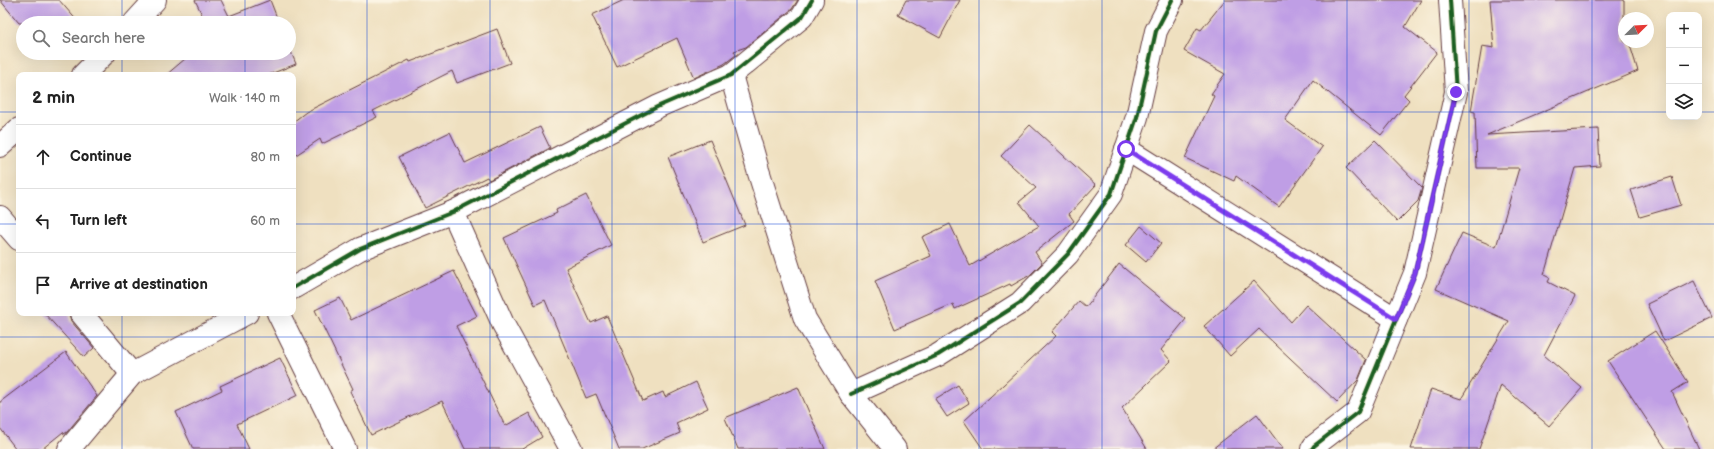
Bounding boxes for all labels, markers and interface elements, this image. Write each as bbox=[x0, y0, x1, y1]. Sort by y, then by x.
north arrow bbox=[1618, 12, 1654, 48]
map controls bbox=[1666, 12, 1702, 120]
button: + bbox=[1666, 12, 1702, 48]
search box bbox=[16, 16, 296, 60]
icon: search bbox=[30, 27, 52, 49]
text: Search here bbox=[62, 29, 145, 48]
button: − bbox=[1666, 48, 1702, 84]
route end bbox=[1447, 83, 1465, 101]
button: layers bbox=[1666, 84, 1702, 120]
text: 2 min bbox=[32, 88, 75, 108]
text: Walk · 140 m bbox=[209, 90, 280, 106]
route start bbox=[1117, 140, 1135, 158]
icon: ahead bbox=[32, 146, 54, 168]
text: Continue bbox=[70, 147, 132, 166]
text: 80 m bbox=[251, 149, 280, 165]
icon: left bbox=[32, 210, 54, 232]
text: Turn left bbox=[70, 211, 127, 230]
text: 60 m bbox=[250, 213, 280, 229]
icon: arrive bbox=[32, 274, 54, 296]
text: Arrive at destination bbox=[70, 275, 208, 294]

